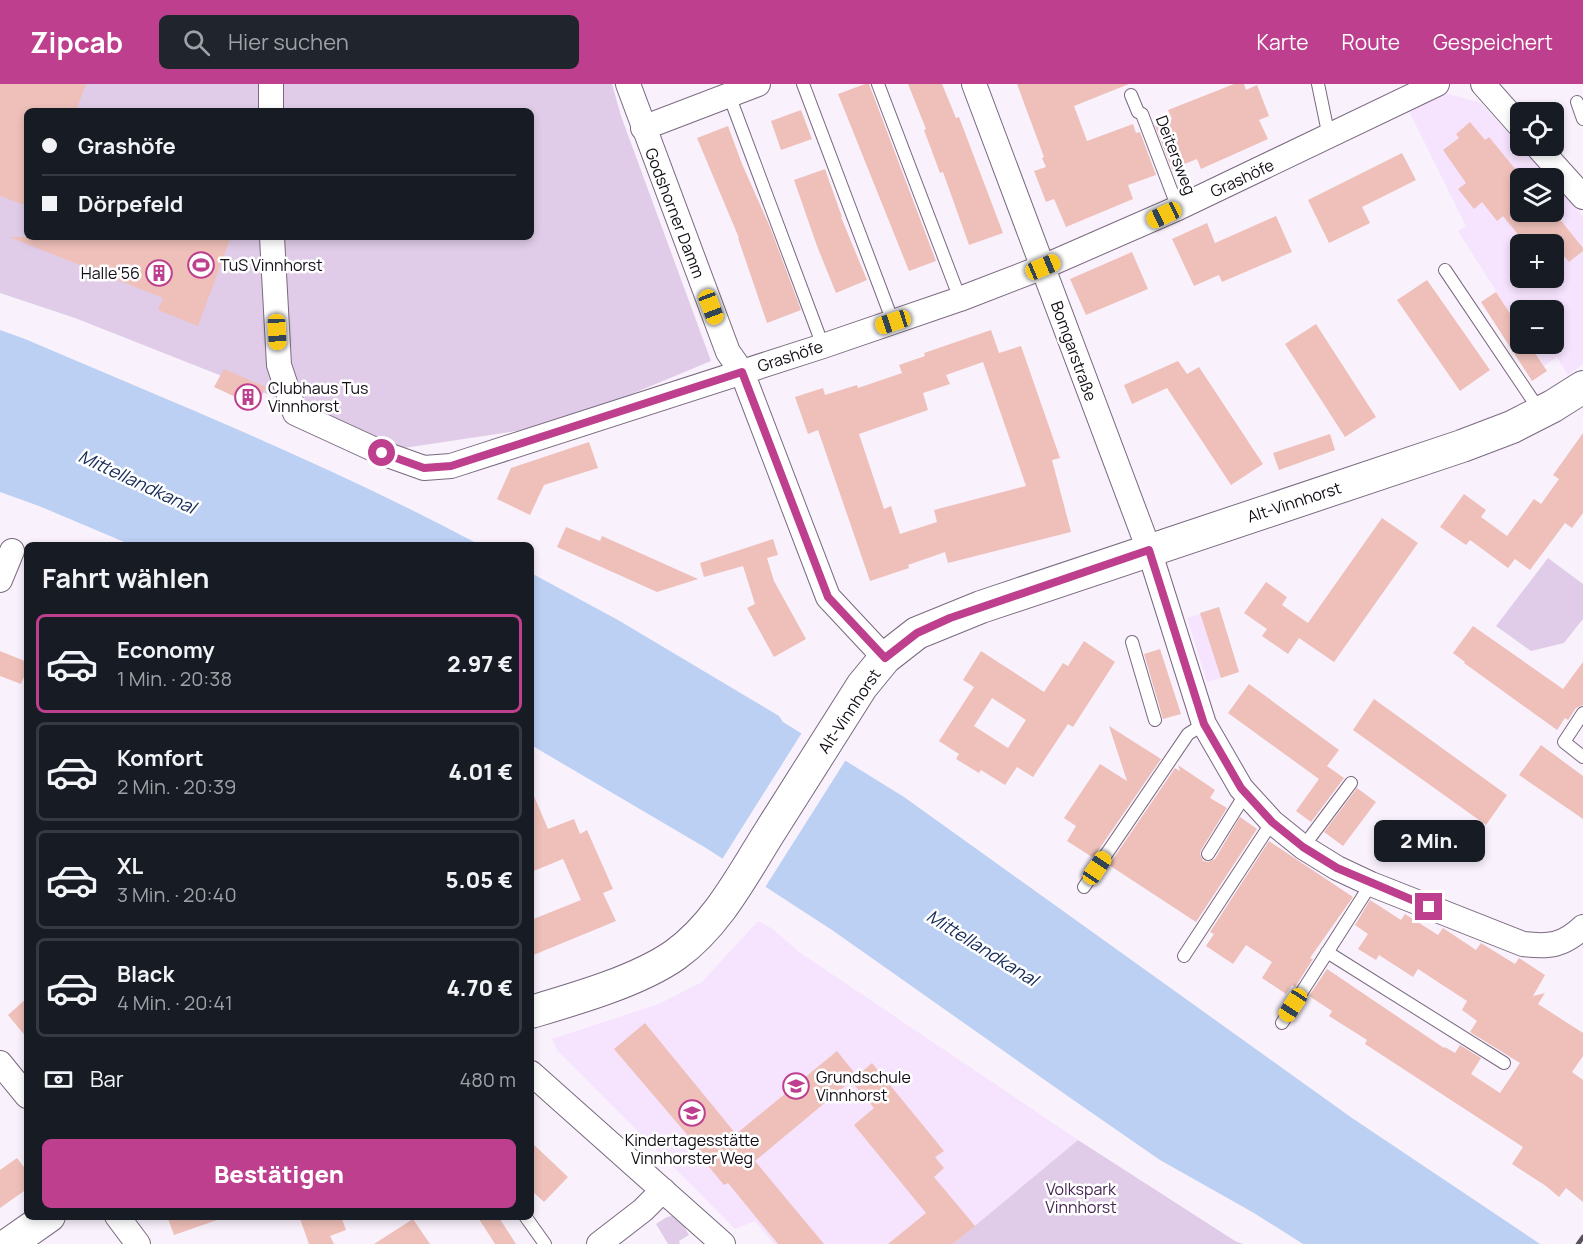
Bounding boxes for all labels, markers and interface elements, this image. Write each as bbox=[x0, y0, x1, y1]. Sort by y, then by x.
search box bbox=[159, 15, 579, 69]
text: Zipcab bbox=[30, 23, 123, 61]
icon: search bbox=[180, 26, 213, 59]
text: Hier suchen bbox=[228, 27, 349, 57]
text: Karte bbox=[1257, 28, 1309, 56]
text: Route bbox=[1342, 28, 1400, 56]
text: Gespeichert bbox=[1433, 28, 1553, 56]
map controls bbox=[1510, 102, 1564, 354]
button: locate bbox=[1510, 102, 1564, 156]
street label: Deitersweg bbox=[1151, 112, 1201, 198]
text: Grashöfe bbox=[78, 131, 176, 161]
street label: Godshorner Damm bbox=[640, 145, 710, 281]
street label: Grashöfe bbox=[1207, 154, 1277, 202]
button: layers bbox=[1510, 168, 1564, 222]
text: Dörpefeld bbox=[78, 189, 183, 219]
car bbox=[1144, 199, 1184, 231]
button: + bbox=[1510, 234, 1564, 288]
sports icon: TuS Vinnhorst bbox=[186, 250, 216, 280]
car bbox=[1023, 252, 1063, 282]
place label: TuS Vinnhorst bbox=[220, 254, 323, 276]
building icon: Halle'56 bbox=[144, 258, 174, 288]
place label: Halle'56 bbox=[81, 262, 140, 284]
car bbox=[696, 287, 726, 327]
street label: Bomgarstraße bbox=[1046, 298, 1102, 404]
button: − bbox=[1510, 300, 1564, 354]
car bbox=[873, 308, 913, 336]
car bbox=[267, 314, 287, 350]
street label: Grashöfe bbox=[754, 335, 826, 377]
place label: Clubhaus Tus Vinnhorst bbox=[268, 377, 368, 417]
building icon: Clubhaus Tus Vinnhorst bbox=[233, 382, 263, 412]
route start bbox=[368, 439, 395, 466]
water label: Mittellandkanal bbox=[75, 443, 202, 520]
street label: Alt-Vinnhorst bbox=[1244, 476, 1344, 528]
text: Fahrt wählen bbox=[42, 559, 210, 596]
text: Economy bbox=[117, 635, 215, 665]
icon: car bbox=[45, 637, 99, 691]
text: 2.97 € bbox=[447, 649, 513, 679]
street label: Alt-Vinnhorst bbox=[813, 664, 885, 758]
text: 1 Min. · 20:38 bbox=[117, 665, 232, 692]
text: Komfort bbox=[117, 743, 204, 773]
icon: car bbox=[45, 745, 99, 799]
text: 4.01 € bbox=[448, 757, 513, 787]
text: 2 Min. · 20:39 bbox=[117, 773, 236, 800]
callout: 2 Min. bbox=[1374, 820, 1484, 862]
text: 2 Min. bbox=[1400, 827, 1459, 854]
car bbox=[1079, 848, 1115, 888]
text: XL bbox=[117, 851, 143, 881]
icon: car bbox=[45, 853, 99, 907]
text: 5.05 € bbox=[446, 865, 513, 895]
text: 3 Min. · 20:40 bbox=[117, 881, 237, 908]
route end bbox=[1415, 893, 1442, 920]
water label: Mittellandkanal bbox=[922, 903, 1045, 992]
text: Black bbox=[117, 959, 174, 989]
icon: car bbox=[45, 961, 99, 1015]
text: 4.70 € bbox=[446, 973, 513, 1003]
car bbox=[1276, 985, 1310, 1025]
text: 4 Min. · 20:41 bbox=[117, 989, 233, 1016]
icon: cash bbox=[42, 1063, 75, 1096]
text: Bar bbox=[90, 1064, 124, 1094]
text: 480 m bbox=[459, 1066, 516, 1093]
place label: Grundschule Vinnhorst bbox=[816, 1066, 911, 1106]
school or university icon: Grundschule Vinnhorst bbox=[781, 1071, 811, 1101]
school or university icon: Kindertagesstätte Vinnhorster Weg bbox=[677, 1098, 707, 1128]
place label: Kindertagesstätte Vinnhorster Weg bbox=[625, 1129, 759, 1169]
button: Bestätigen bbox=[42, 1139, 516, 1208]
park label: Volkspark Vinnhorst bbox=[1045, 1178, 1117, 1218]

